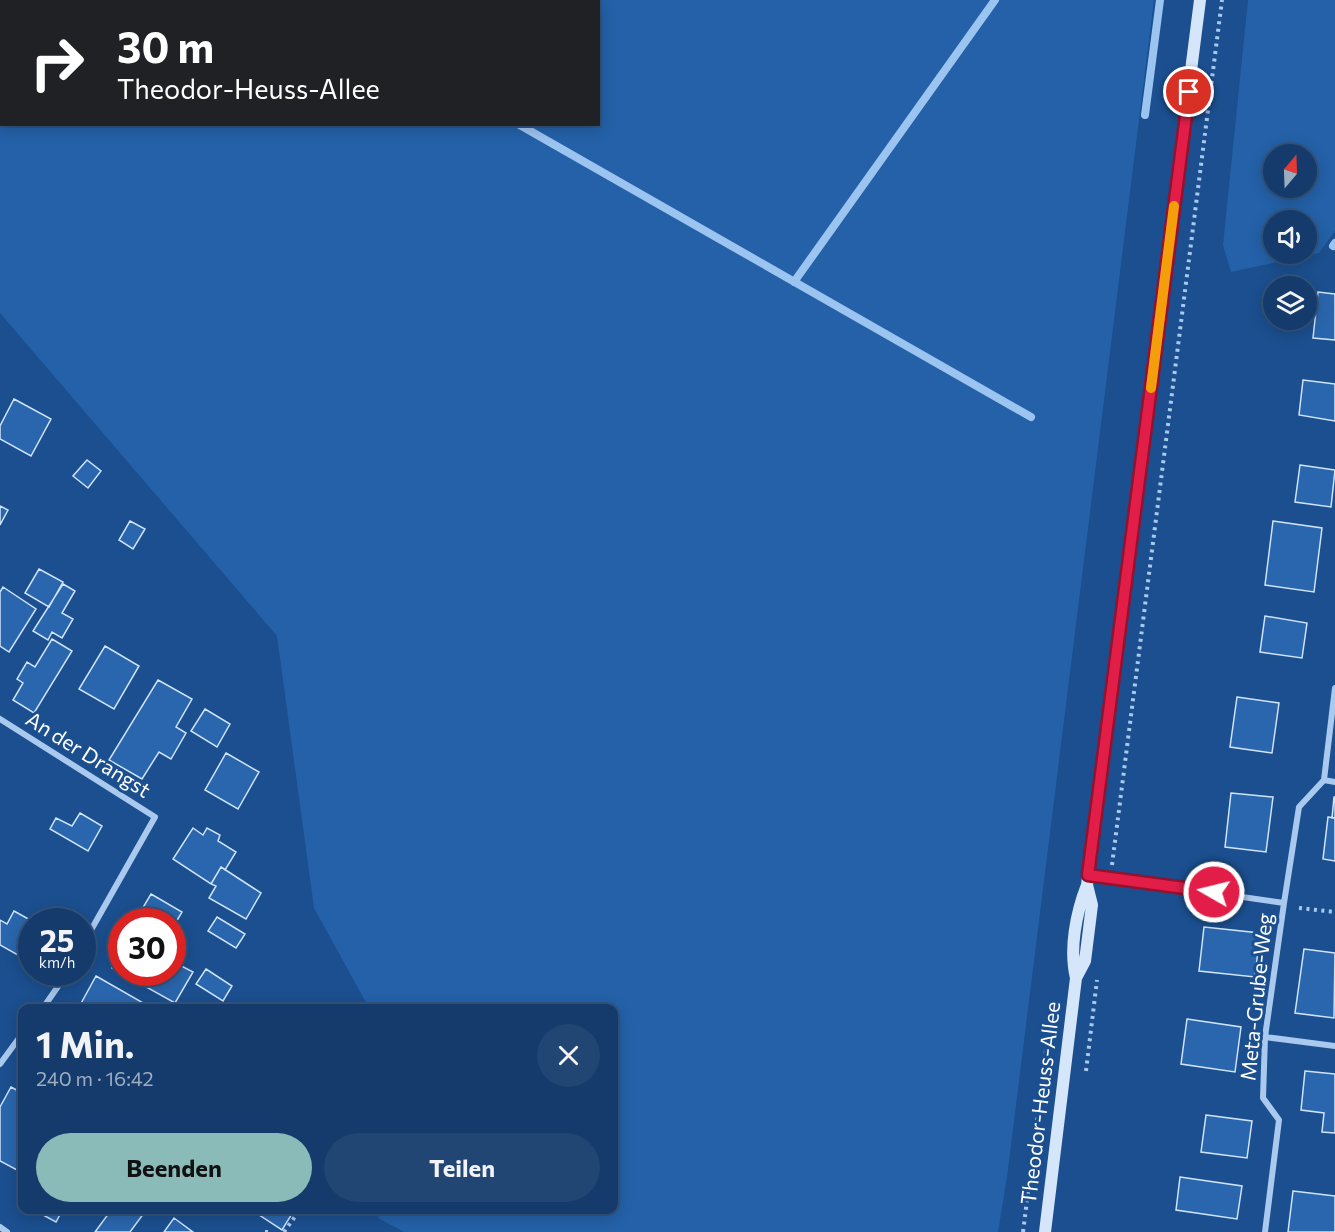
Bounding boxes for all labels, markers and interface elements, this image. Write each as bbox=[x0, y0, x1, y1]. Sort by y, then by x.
text: 30 m bbox=[117, 20, 214, 72]
icon: right bbox=[18, 24, 96, 102]
pin bbox=[1163, 66, 1214, 117]
text: Theodor-Heuss-Allee bbox=[117, 72, 380, 105]
icon: arrive bbox=[1172, 75, 1205, 108]
north arrow bbox=[1263, 144, 1317, 198]
map controls bbox=[1263, 144, 1317, 330]
button: sound bbox=[1263, 210, 1317, 264]
button: layers bbox=[1263, 276, 1317, 330]
street label: An der Drangst bbox=[22, 705, 156, 802]
position arrow bbox=[1182, 860, 1246, 924]
speed limit sign: 30 bbox=[108, 908, 186, 986]
street label: Meta-Grube-Weg bbox=[1234, 912, 1277, 1082]
text: 25 bbox=[40, 921, 74, 958]
text: km/h bbox=[39, 953, 75, 971]
street label: Theodor-Heuss-Allee bbox=[1015, 1000, 1064, 1206]
text: 1 Min. bbox=[36, 1021, 134, 1065]
button: close bbox=[537, 1024, 600, 1087]
text: 240 m · 16:42 bbox=[36, 1066, 154, 1090]
button: Beenden bbox=[36, 1133, 312, 1202]
button: Teilen bbox=[324, 1133, 600, 1202]

